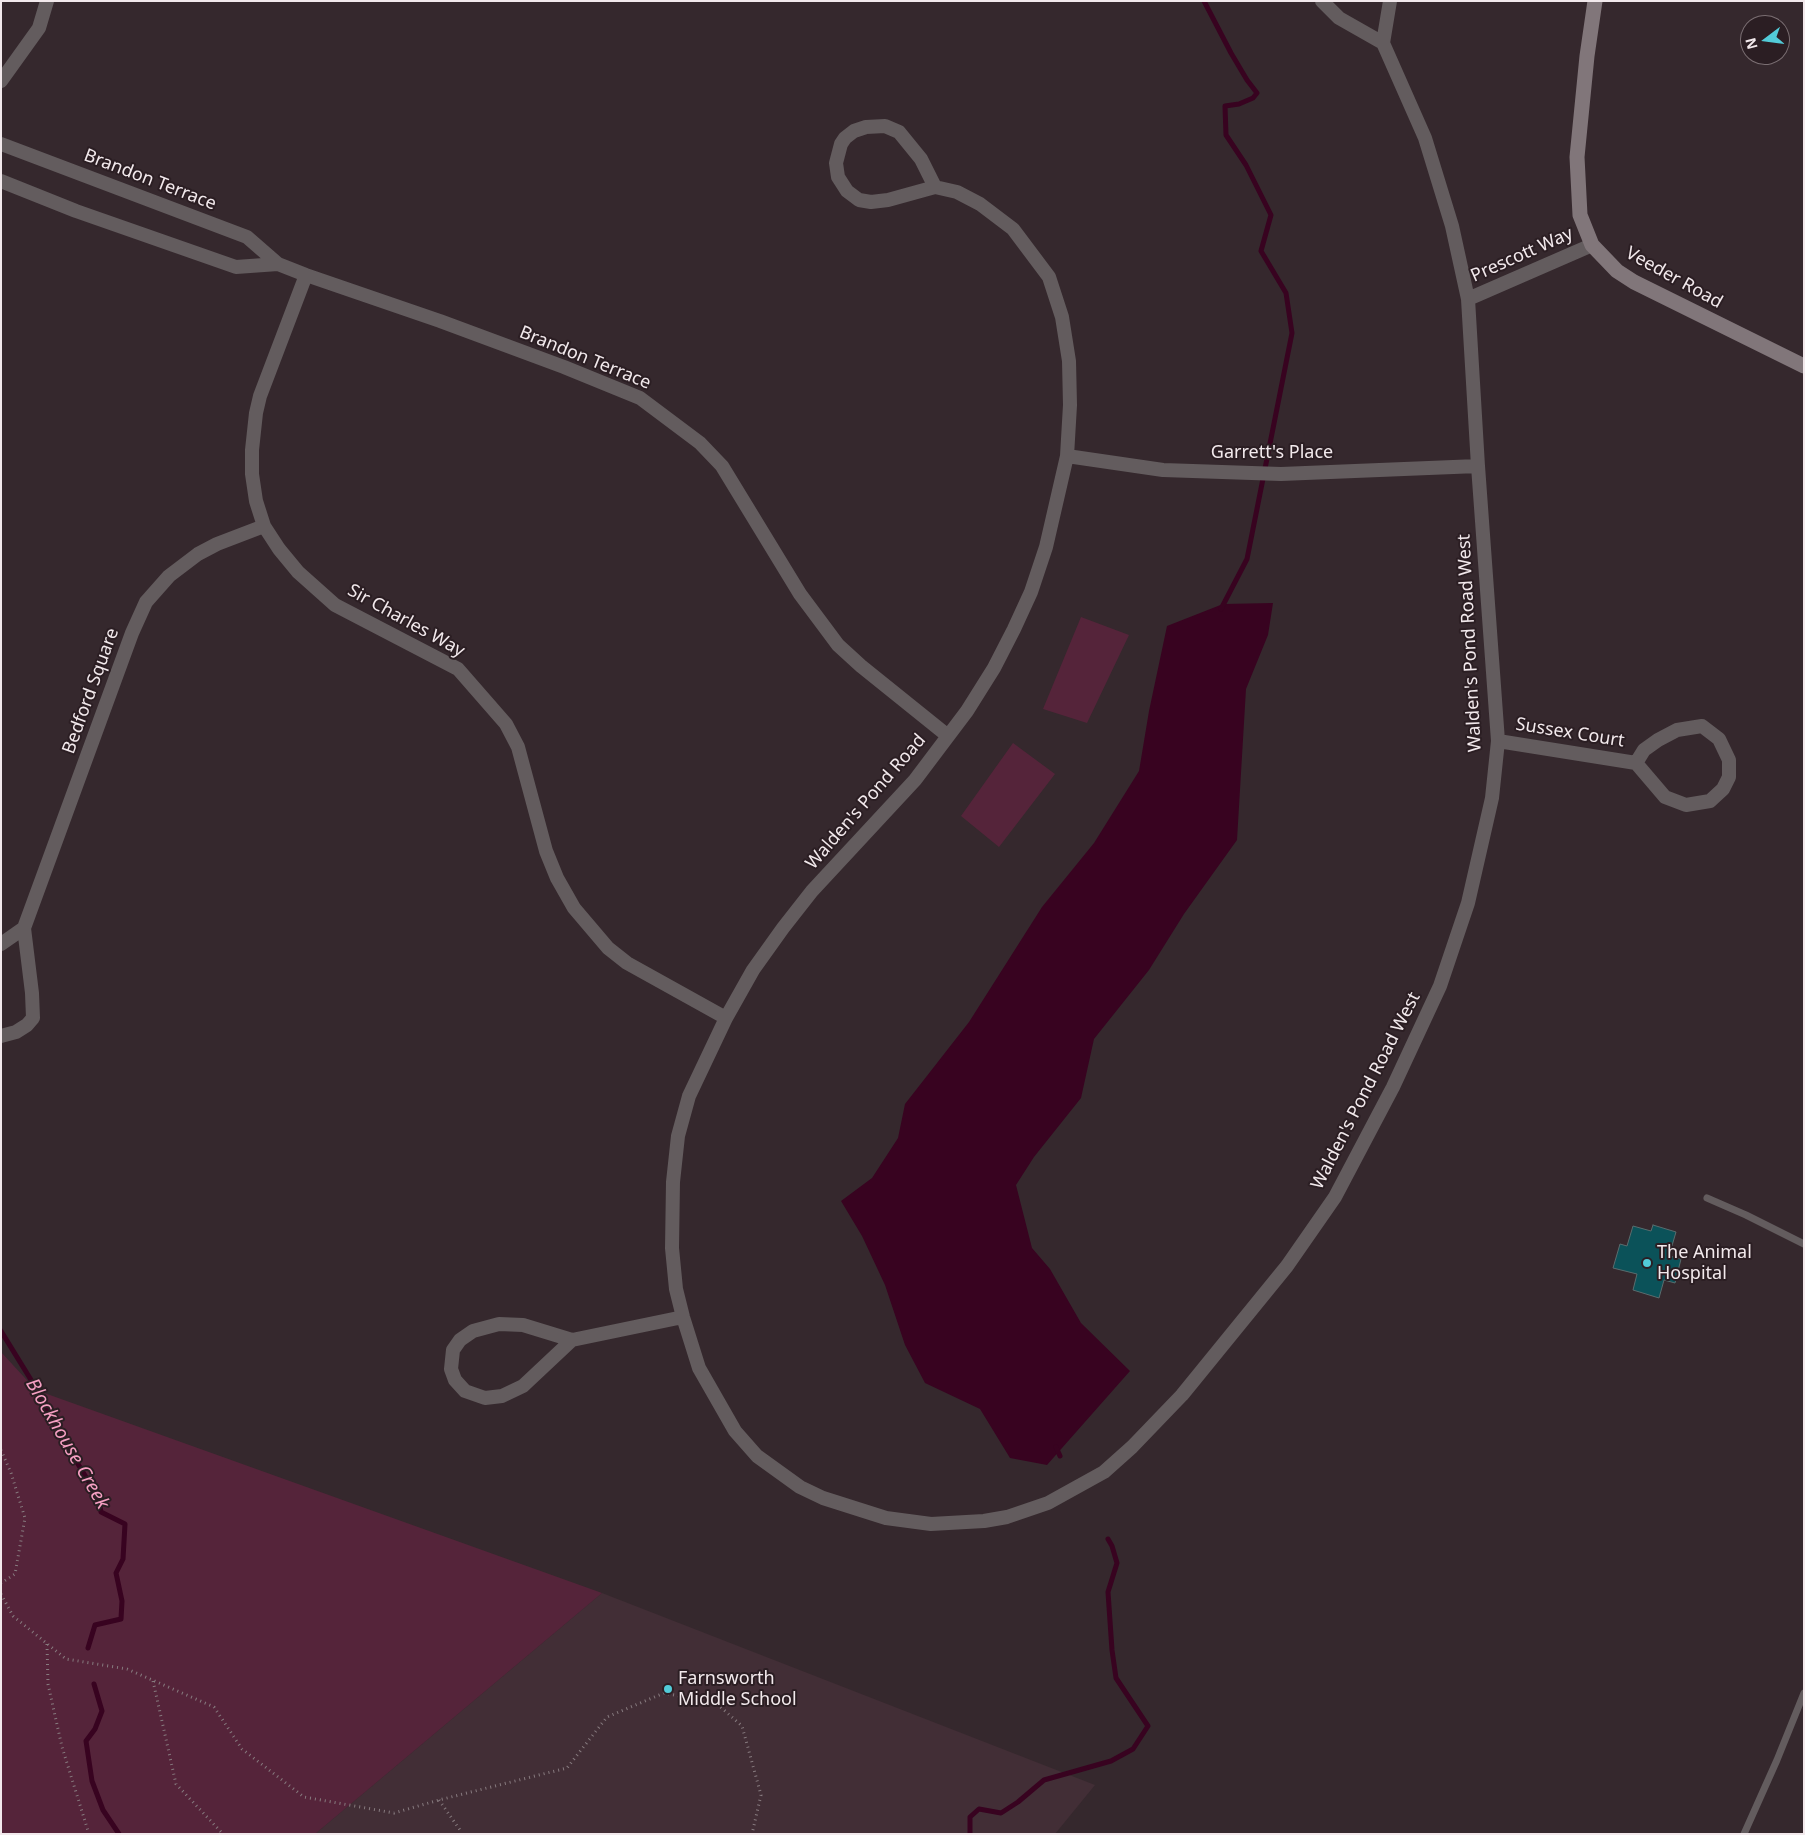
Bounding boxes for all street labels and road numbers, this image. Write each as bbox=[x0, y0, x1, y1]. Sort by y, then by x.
street label: Brandon Terrace bbox=[81, 145, 219, 215]
street label: Prescott Way bbox=[1468, 223, 1576, 287]
street label: Veeder Road bbox=[1622, 243, 1726, 313]
street label: Brandon Terrace bbox=[516, 322, 654, 394]
street label: Garrett's Place bbox=[1211, 442, 1333, 464]
street label: Walden's Pond Road West bbox=[1454, 533, 1486, 753]
street label: Sir Charles Way bbox=[344, 580, 468, 662]
street label: Bedford Square bbox=[58, 625, 124, 757]
street label: Sussex Court bbox=[1514, 714, 1626, 752]
street label: Walden's Pond Road bbox=[801, 730, 931, 874]
street label: Walden's Pond Road West bbox=[1307, 989, 1425, 1193]

